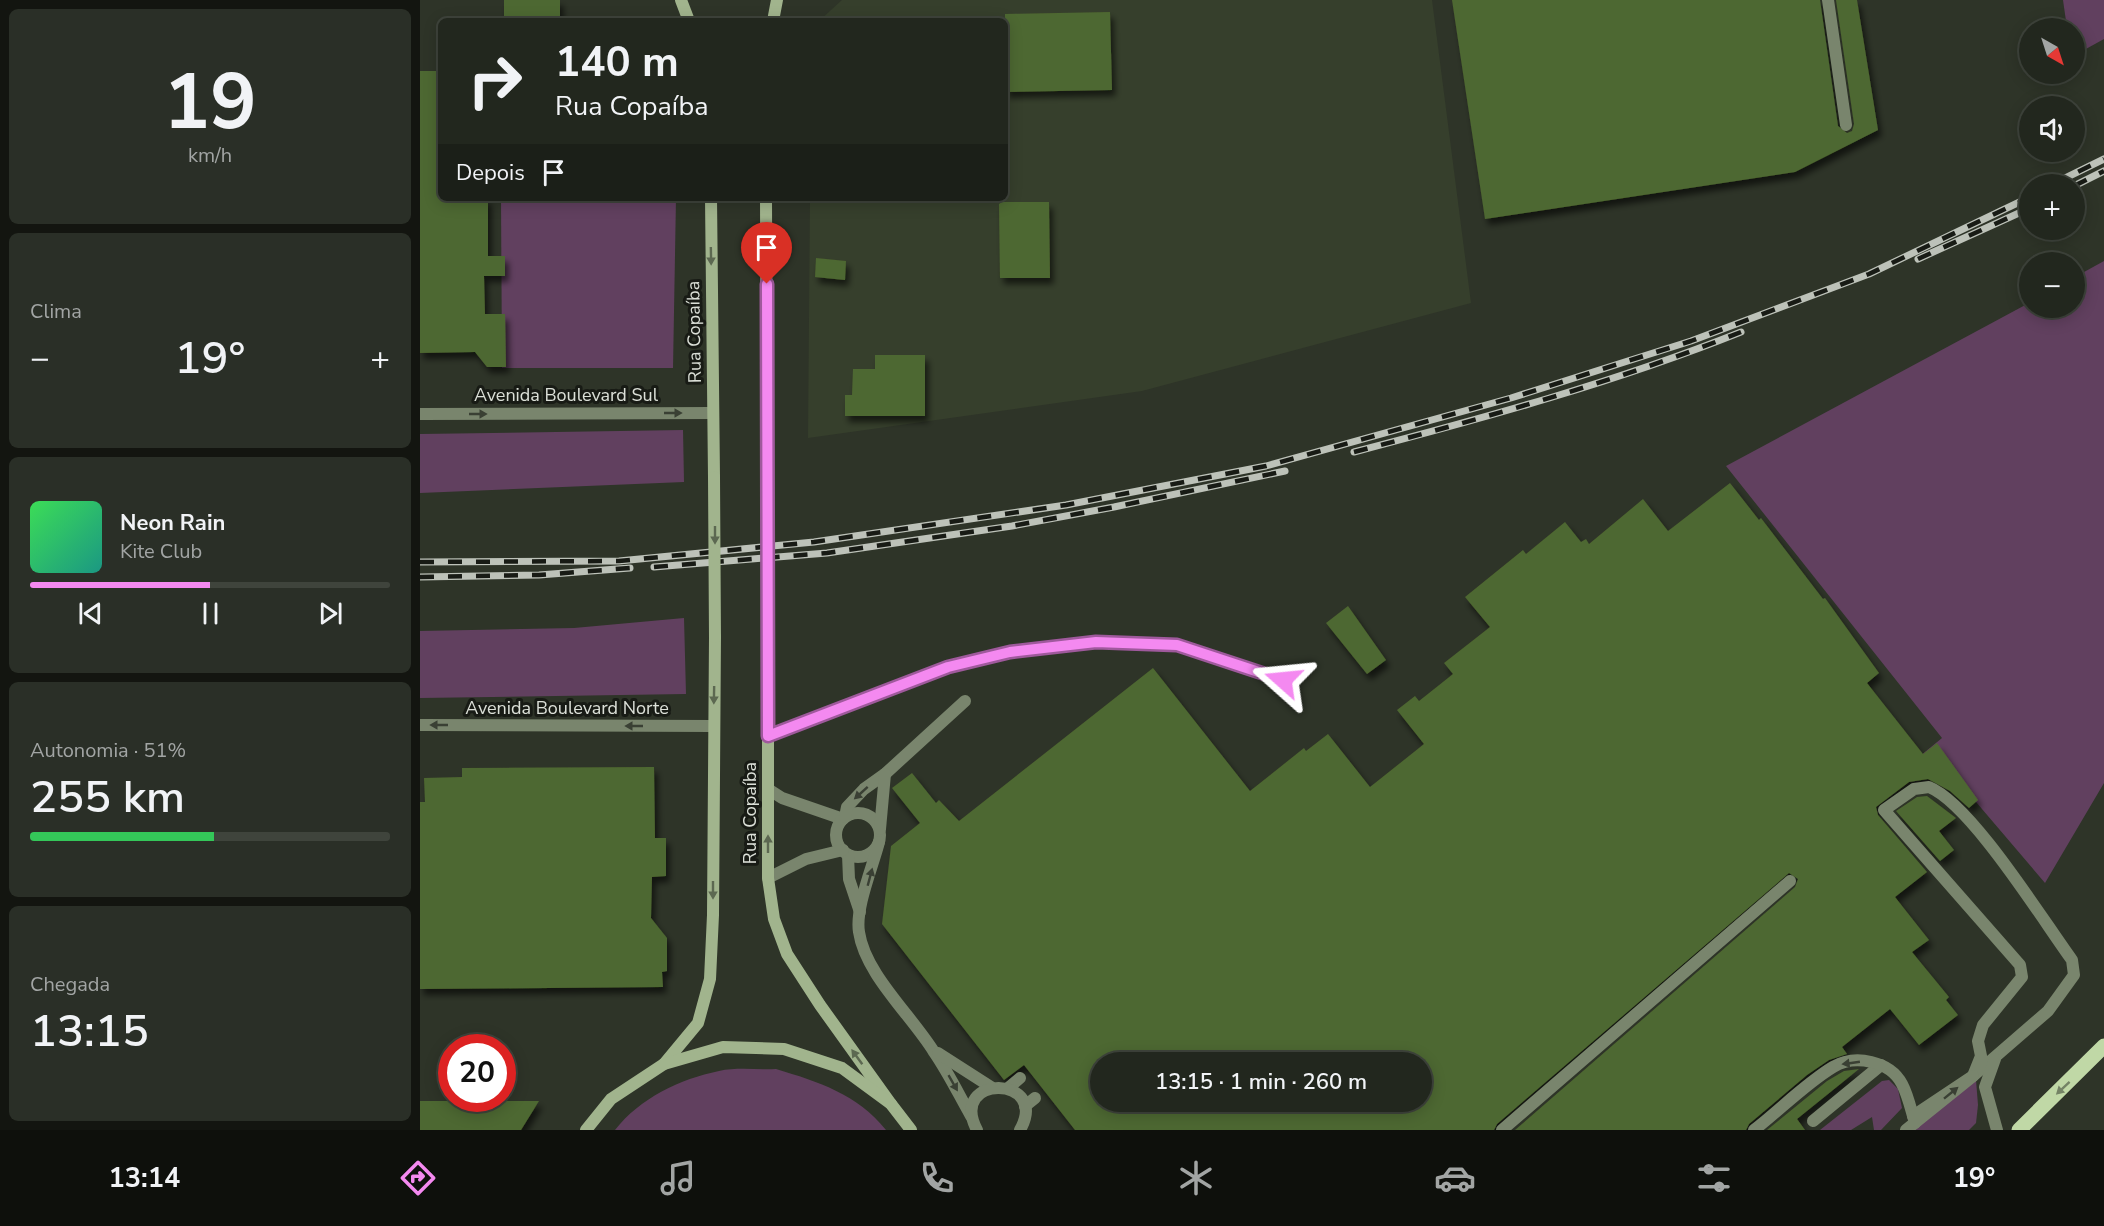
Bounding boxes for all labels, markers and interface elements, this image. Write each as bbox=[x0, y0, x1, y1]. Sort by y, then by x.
north arrow bbox=[2019, 18, 2085, 84]
map controls bbox=[2019, 18, 2085, 318]
text: 140 m bbox=[555, 34, 679, 91]
icon: right bbox=[456, 42, 534, 120]
text: 19 bbox=[163, 49, 257, 156]
text: Rua Copaíba bbox=[555, 88, 708, 125]
button: sound bbox=[2019, 96, 2085, 162]
text: km/h bbox=[188, 142, 232, 169]
icon: arrive bbox=[537, 156, 570, 189]
text: Depois bbox=[456, 158, 525, 188]
button: + bbox=[2019, 174, 2085, 240]
pin bbox=[741, 222, 792, 284]
icon: arrive bbox=[750, 231, 783, 264]
one-way arrow bbox=[707, 247, 716, 266]
button: − bbox=[2019, 252, 2085, 318]
street label: Rua Copaíba bbox=[681, 281, 707, 383]
text: Clima bbox=[30, 298, 82, 325]
text: 19° bbox=[175, 328, 245, 389]
text: − bbox=[30, 336, 50, 381]
text: + bbox=[370, 336, 390, 381]
street label: Avenida Boulevard Sul bbox=[474, 383, 659, 407]
one-way arrow bbox=[664, 408, 683, 418]
one-way arrow bbox=[469, 409, 488, 419]
text: Neon Rain bbox=[120, 508, 225, 538]
one-way arrow bbox=[710, 526, 719, 545]
text: Kite Club bbox=[120, 538, 202, 565]
icon: previous bbox=[74, 597, 107, 630]
icon: pause bbox=[194, 597, 227, 630]
icon: next bbox=[314, 597, 347, 630]
position arrow bbox=[1251, 648, 1315, 712]
one-way arrow bbox=[709, 686, 719, 705]
street label: Avenida Boulevard Norte bbox=[465, 696, 669, 720]
one-way arrow bbox=[429, 720, 448, 730]
one-way arrow bbox=[624, 721, 643, 731]
text: Autonomia · 51% bbox=[30, 737, 186, 764]
street label: Rua Copaíba bbox=[738, 762, 762, 864]
text: 255 km bbox=[30, 767, 185, 828]
one-way arrow bbox=[854, 785, 868, 799]
one-way arrow bbox=[763, 835, 773, 854]
one-way arrow bbox=[865, 868, 875, 886]
one-way arrow bbox=[708, 881, 718, 900]
text: Chegada bbox=[30, 971, 110, 998]
text: 13:15 bbox=[30, 1001, 149, 1062]
speed limit sign: 20 bbox=[438, 1034, 516, 1112]
one-way arrow bbox=[851, 1049, 863, 1065]
one-way arrow bbox=[1842, 1058, 1861, 1067]
text: 13:15 · 1 min · 260 m bbox=[1155, 1067, 1367, 1097]
one-way arrow bbox=[947, 1075, 957, 1092]
one-way arrow bbox=[2056, 1081, 2071, 1094]
one-way arrow bbox=[1943, 1087, 1959, 1100]
icon: directions bbox=[397, 1157, 439, 1199]
icon: music bbox=[657, 1157, 699, 1199]
icon: phone bbox=[916, 1157, 958, 1199]
icon: climate bbox=[1175, 1157, 1217, 1199]
icon: car bbox=[1434, 1157, 1476, 1199]
icon: filters bbox=[1693, 1157, 1735, 1199]
text: 13:14 bbox=[109, 1160, 180, 1197]
text: 19° bbox=[1953, 1160, 1995, 1197]

